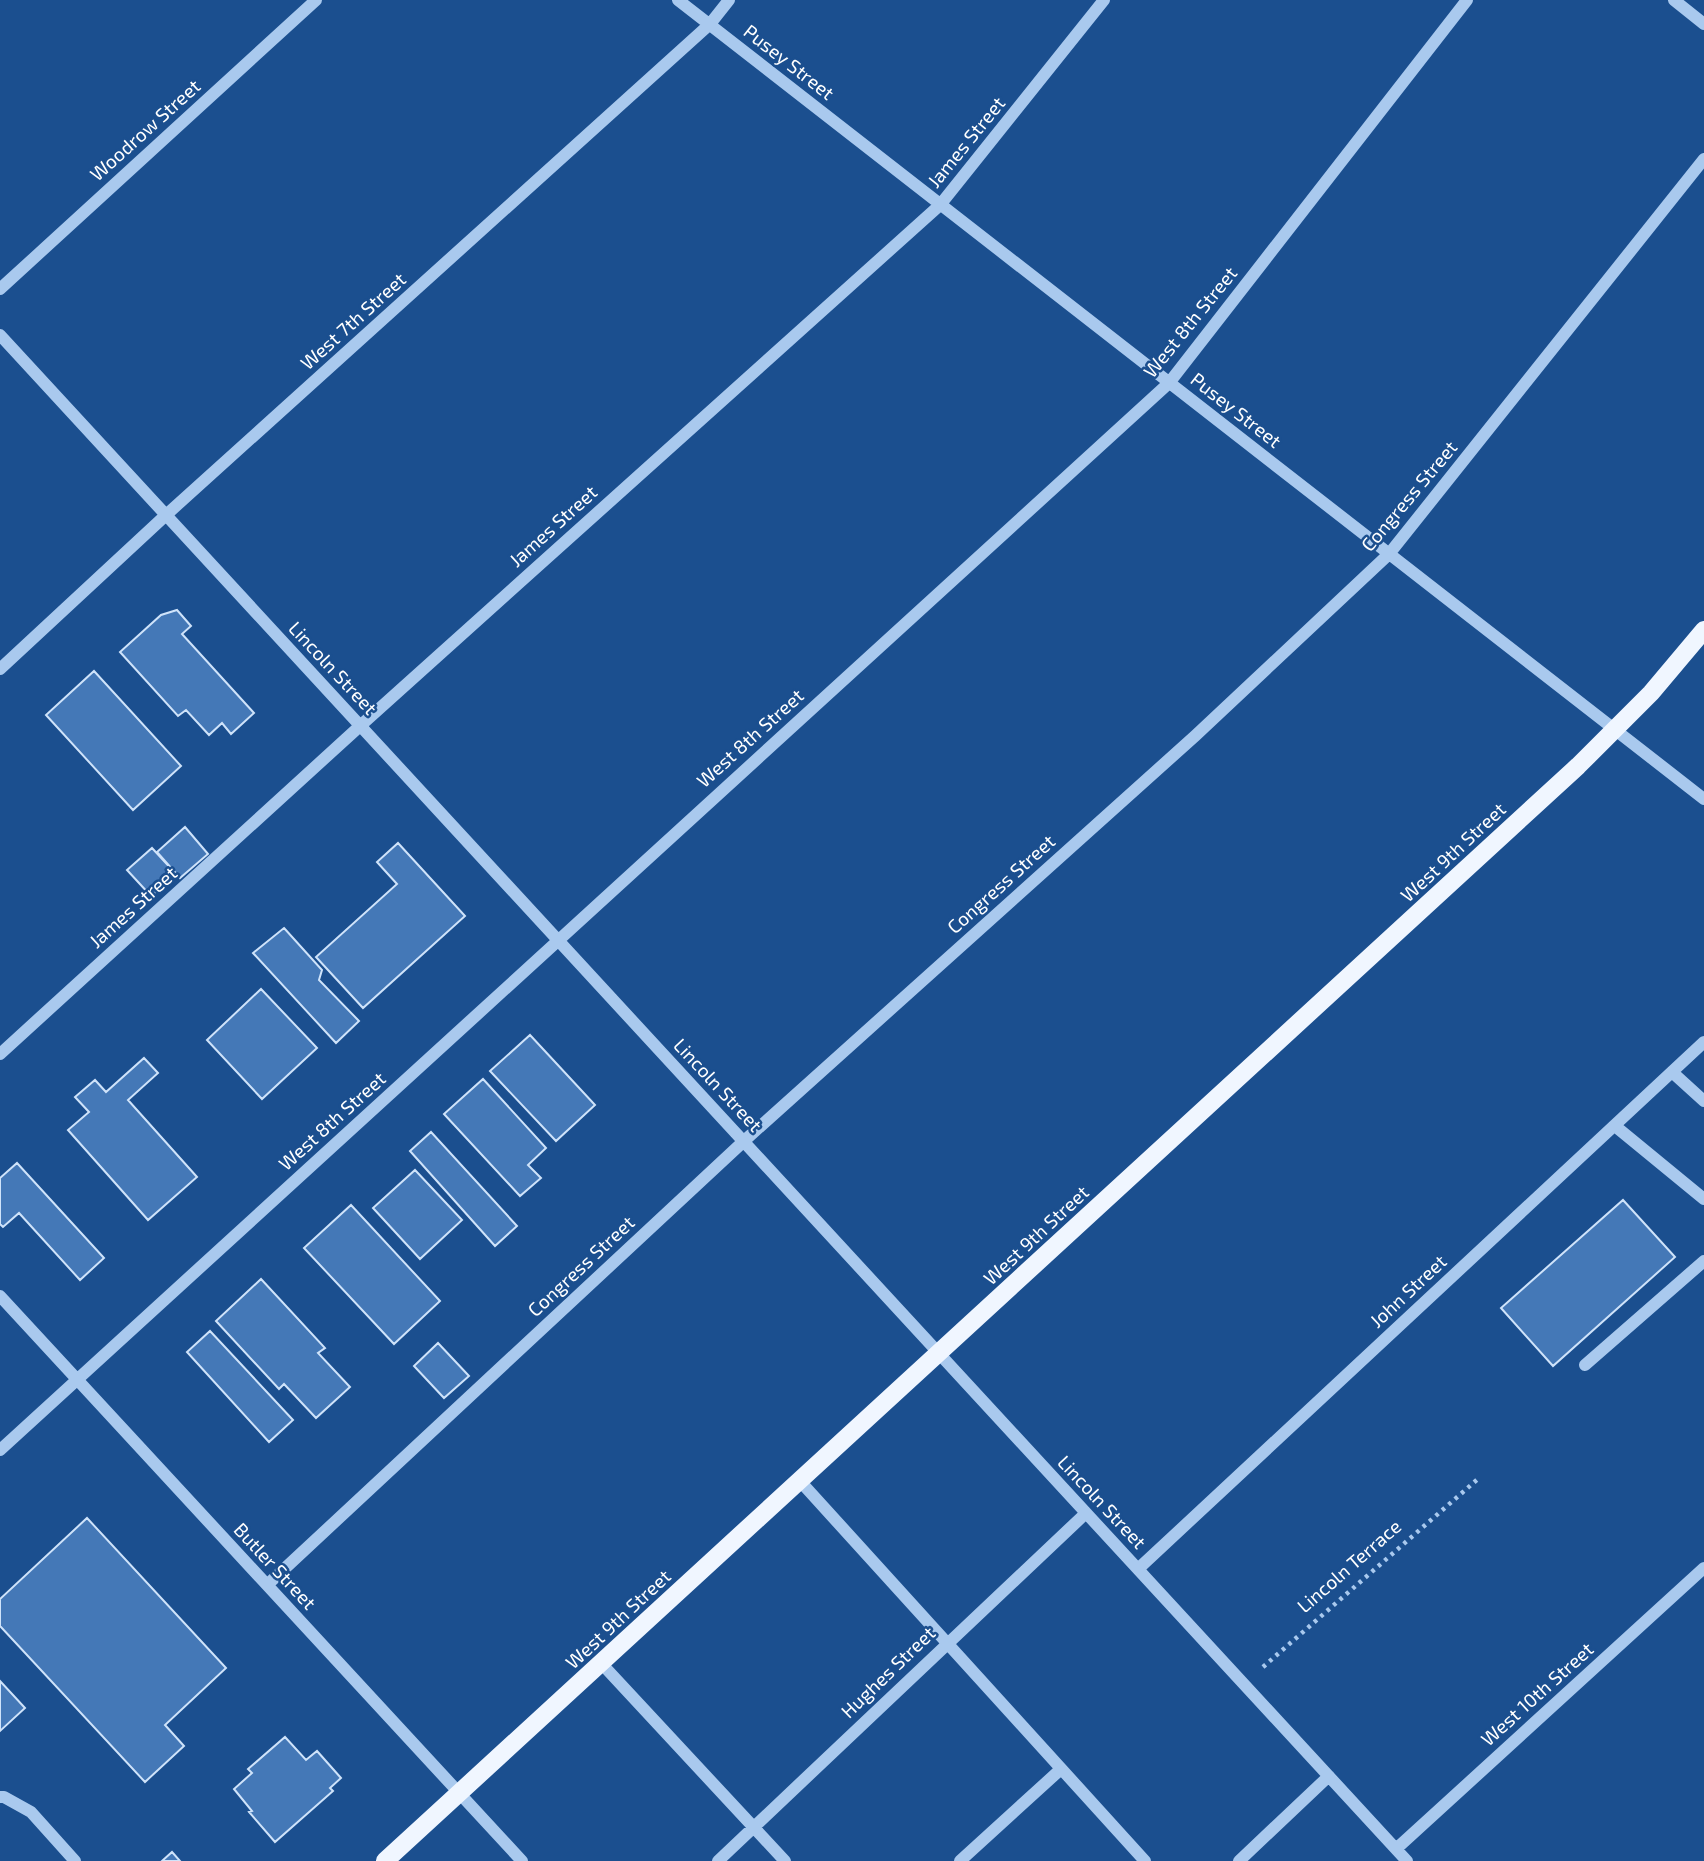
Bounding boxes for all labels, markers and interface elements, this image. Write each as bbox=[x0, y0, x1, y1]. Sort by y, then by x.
street label: Pusey Street bbox=[739, 19, 839, 104]
street label: Woodrow Street bbox=[85, 74, 205, 185]
street label: James Street bbox=[922, 92, 1009, 192]
street label: West 8th Street bbox=[1138, 262, 1241, 382]
street label: West 7th Street bbox=[295, 267, 410, 374]
street label: Pusey Street bbox=[1186, 367, 1286, 452]
street label: Congress Street bbox=[1356, 436, 1462, 556]
street label: James Street bbox=[504, 480, 601, 571]
street label: Lincoln Street bbox=[284, 616, 382, 719]
street label: West 8th Street bbox=[691, 684, 808, 792]
street label: West 9th Street bbox=[1395, 797, 1510, 906]
street label: Congress Street bbox=[942, 829, 1059, 938]
street label: James Street bbox=[84, 861, 181, 952]
street label: Lincoln Street bbox=[669, 1033, 767, 1136]
street label: West 8th Street bbox=[273, 1067, 390, 1175]
street label: West 9th Street bbox=[978, 1180, 1093, 1289]
street label: Congress Street bbox=[523, 1210, 639, 1321]
street label: John Street bbox=[1365, 1249, 1451, 1332]
street label: Lincoln Street bbox=[1053, 1450, 1151, 1553]
street label: Lincoln Terrace bbox=[1292, 1514, 1405, 1617]
street label: Butler Street bbox=[229, 1518, 321, 1614]
street label: West 9th Street bbox=[560, 1564, 675, 1673]
street label: Hughes Street bbox=[836, 1621, 940, 1722]
street label: West 10th Street bbox=[1476, 1637, 1598, 1750]

